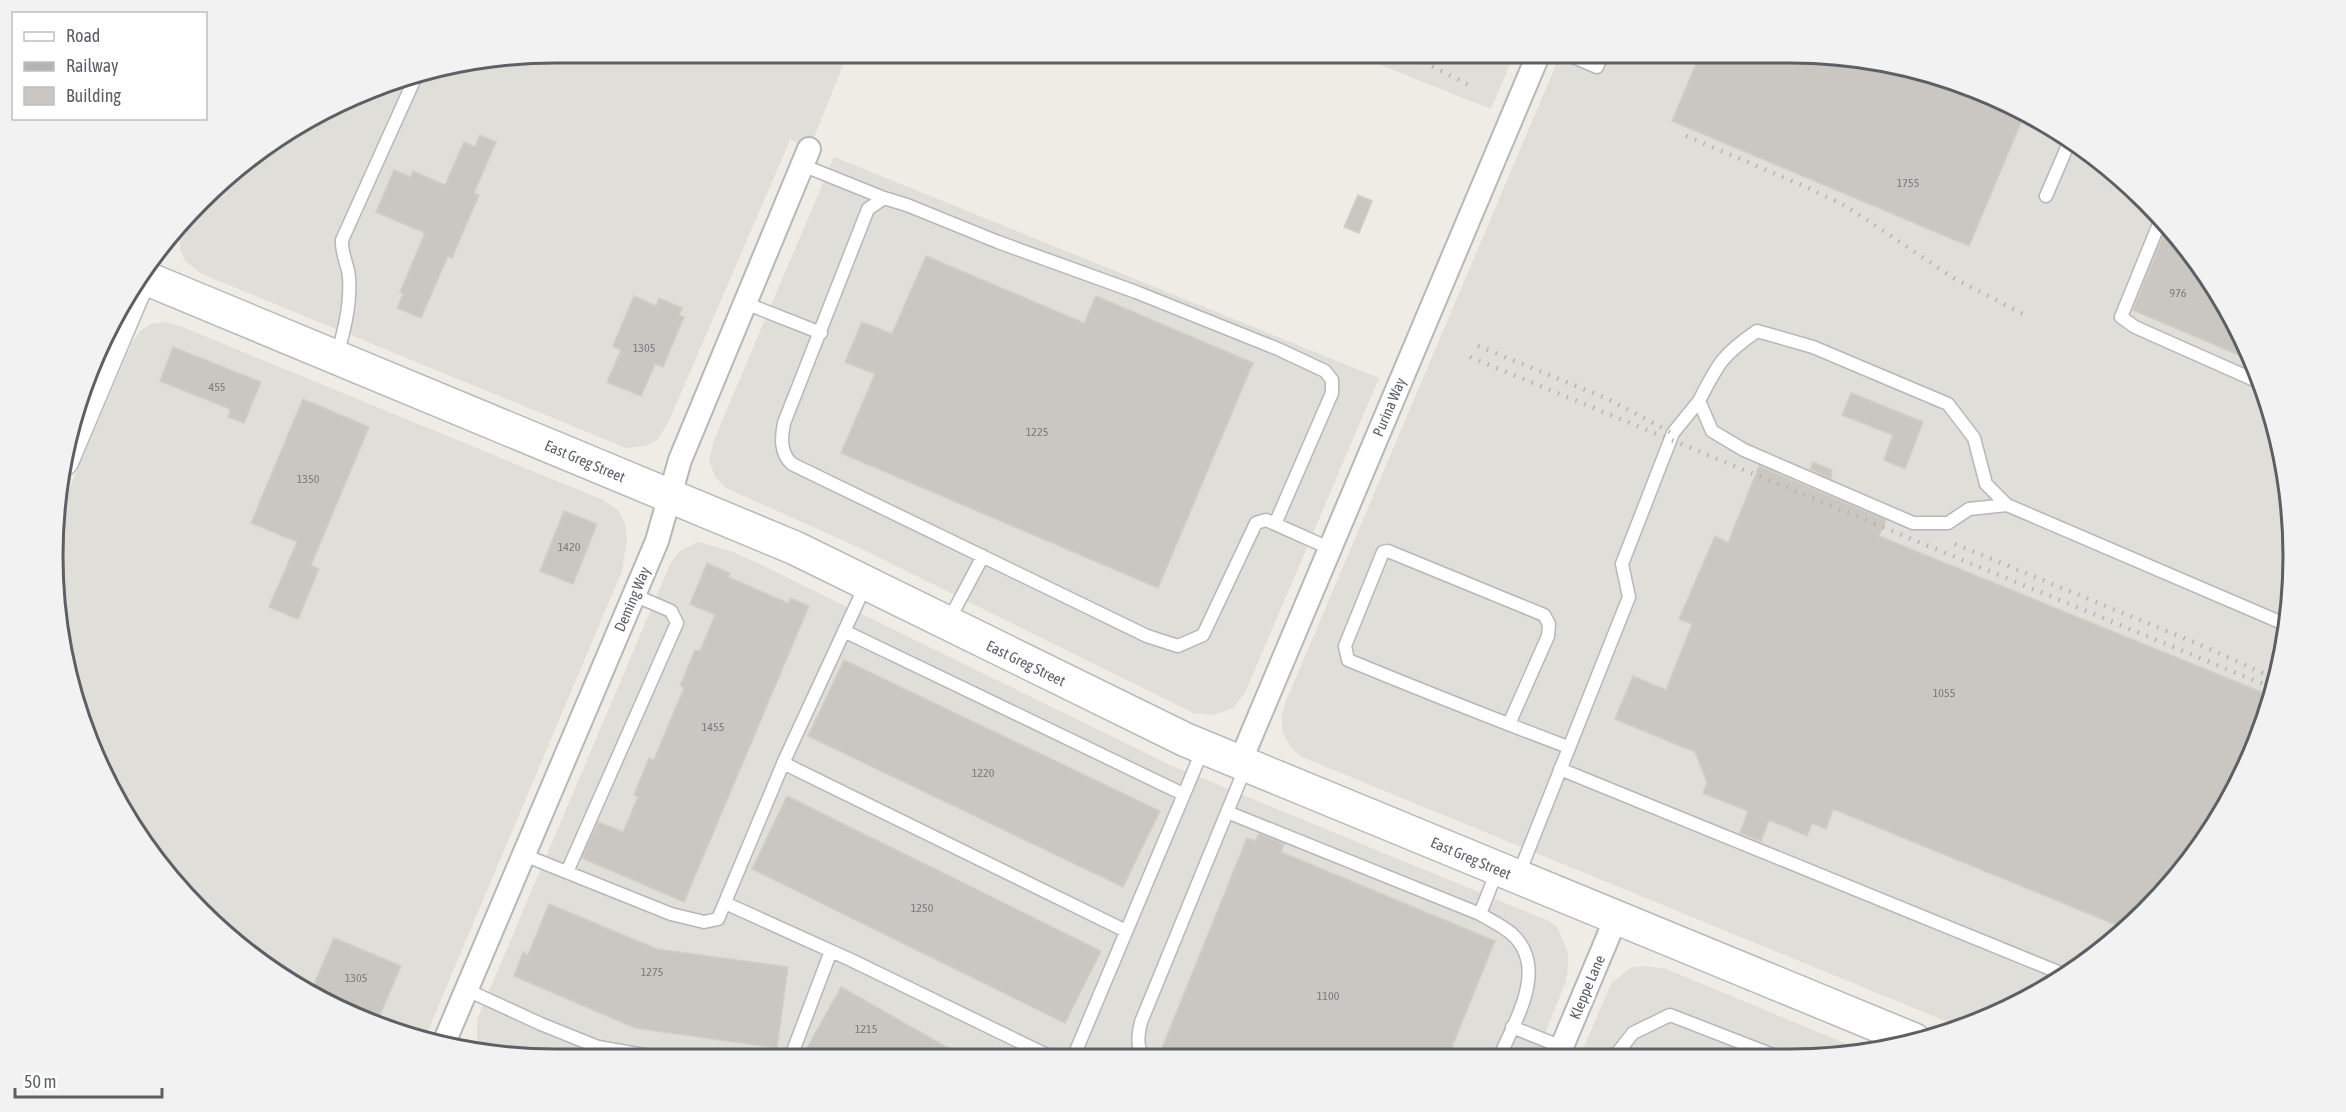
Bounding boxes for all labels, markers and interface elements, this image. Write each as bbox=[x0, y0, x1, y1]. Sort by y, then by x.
legend bbox=[12, 12, 207, 120]
text: Road bbox=[66, 25, 100, 46]
text: Railway bbox=[66, 55, 118, 76]
text: Building bbox=[66, 85, 121, 106]
house number: 1755 bbox=[1897, 176, 1919, 190]
house number: 976 bbox=[2170, 286, 2187, 300]
house number: 1305 bbox=[633, 341, 655, 355]
street label: Purina Way bbox=[1369, 375, 1409, 439]
house number: 455 bbox=[209, 380, 225, 394]
house number: 1225 bbox=[1026, 425, 1048, 439]
street label: East Greg Street bbox=[542, 436, 628, 486]
house number: 1350 bbox=[297, 472, 320, 486]
house number: 1420 bbox=[558, 540, 581, 554]
street label: Deming Way bbox=[611, 564, 653, 634]
street label: East Greg Street bbox=[984, 637, 1068, 689]
house number: 1055 bbox=[1933, 686, 1955, 700]
house number: 1455 bbox=[702, 720, 724, 734]
house number: 1220 bbox=[972, 766, 995, 780]
street label: East Greg Street bbox=[1428, 833, 1514, 883]
house number: 1250 bbox=[911, 901, 934, 915]
street label: Kleppe Lane bbox=[1566, 952, 1608, 1022]
house number: 1275 bbox=[641, 965, 663, 979]
house number: 1305 bbox=[345, 971, 367, 985]
house number: 1100 bbox=[1317, 989, 1340, 1003]
house number: 1215 bbox=[855, 1022, 877, 1036]
scale bar bbox=[15, 1061, 162, 1099]
text: 50 m bbox=[24, 1071, 56, 1092]

